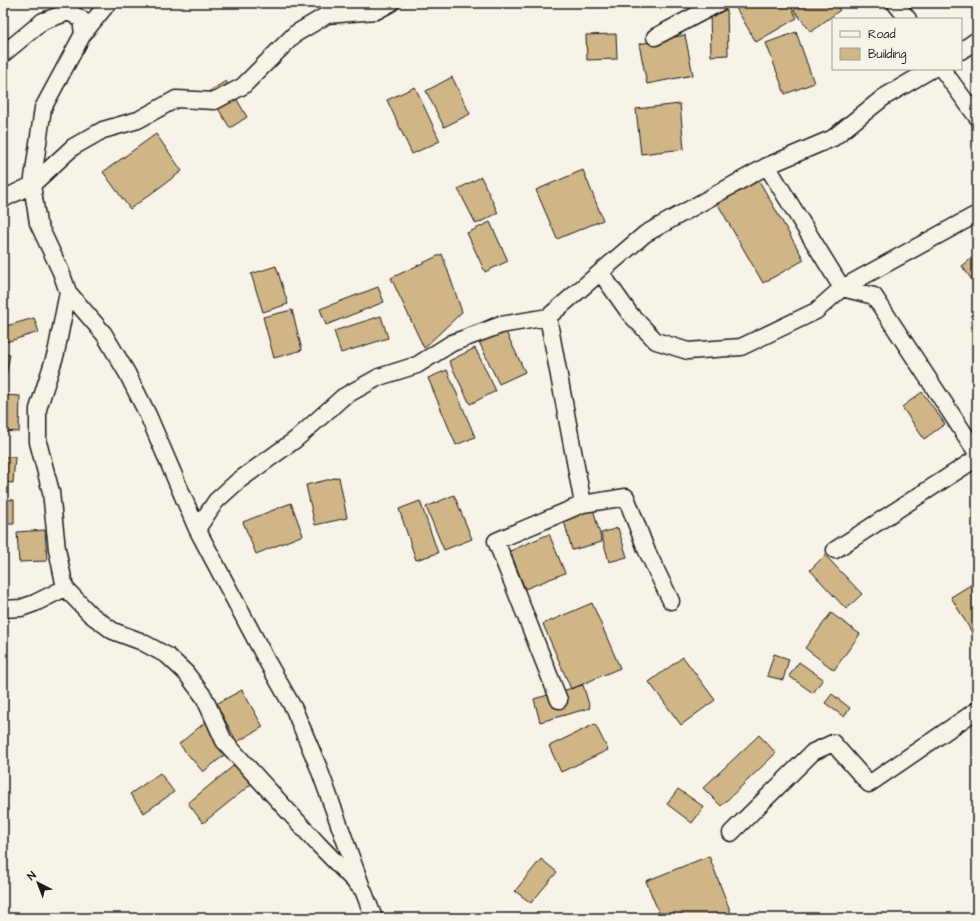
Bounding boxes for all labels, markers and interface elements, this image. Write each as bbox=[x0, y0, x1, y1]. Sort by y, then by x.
legend bbox=[832, 18, 962, 70]
text: Road bbox=[868, 26, 896, 43]
text: Building bbox=[868, 46, 906, 64]
north arrow bbox=[18, 863, 58, 903]
text: N bbox=[24, 868, 39, 884]

